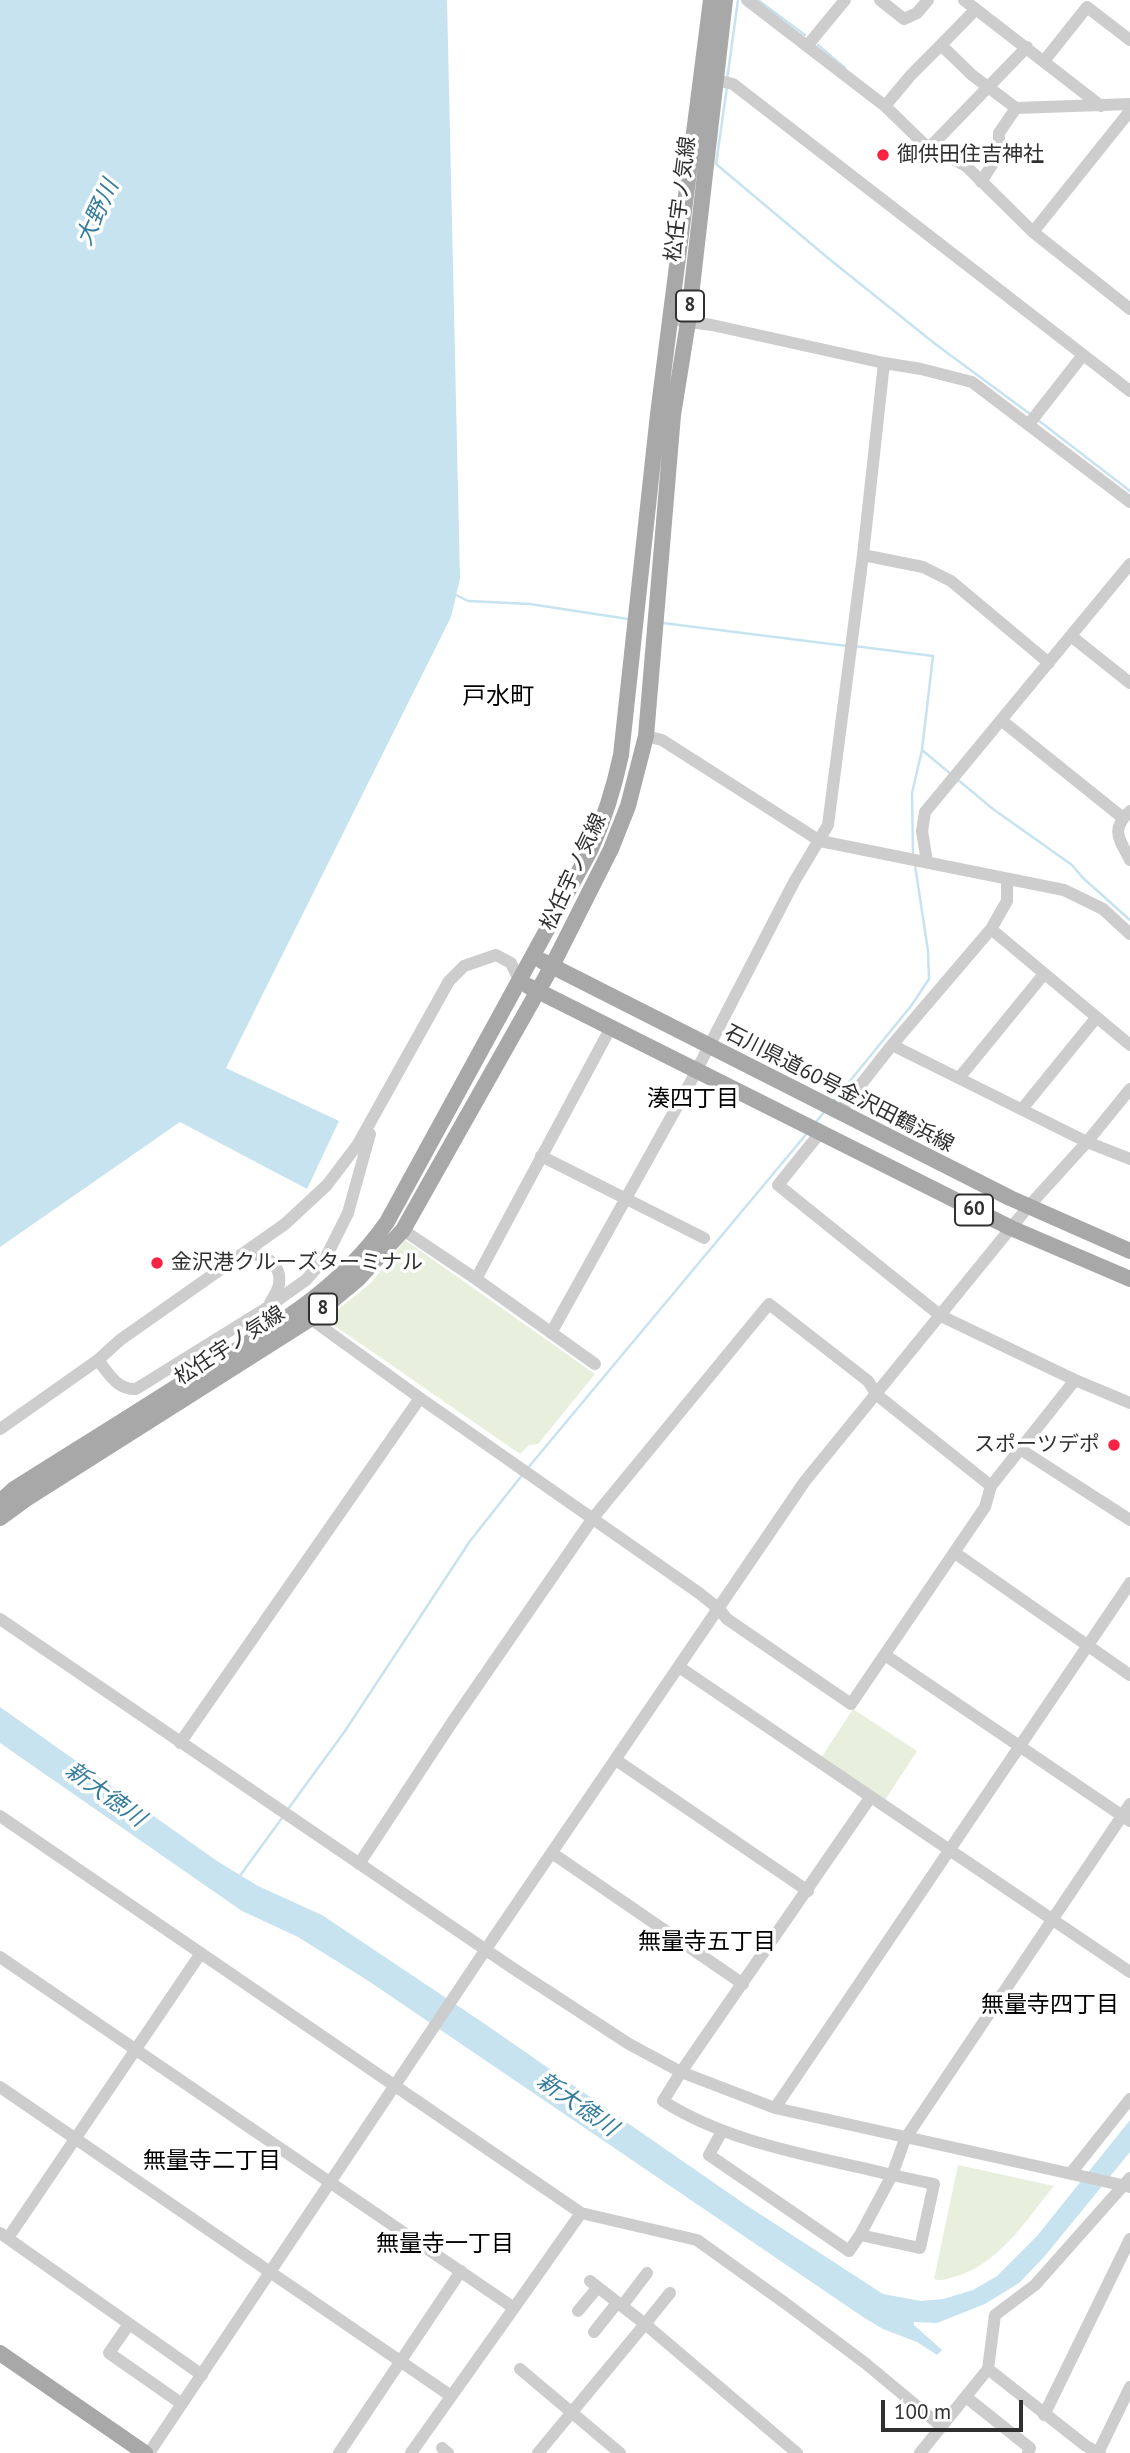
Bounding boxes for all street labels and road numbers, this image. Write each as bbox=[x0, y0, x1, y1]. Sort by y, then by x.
street label: 松任宇ノ気線 bbox=[661, 135, 701, 263]
road number: 8 bbox=[676, 290, 704, 322]
street label: 松任宇ノ気線 bbox=[536, 810, 612, 934]
street label: 石川県道60号金沢田鶴浜線 bbox=[720, 1020, 958, 1158]
road number: 60 bbox=[955, 1194, 993, 1226]
road number: 8 bbox=[309, 1294, 337, 1324]
street label: 松任宇ノ気線 bbox=[170, 1301, 290, 1391]

